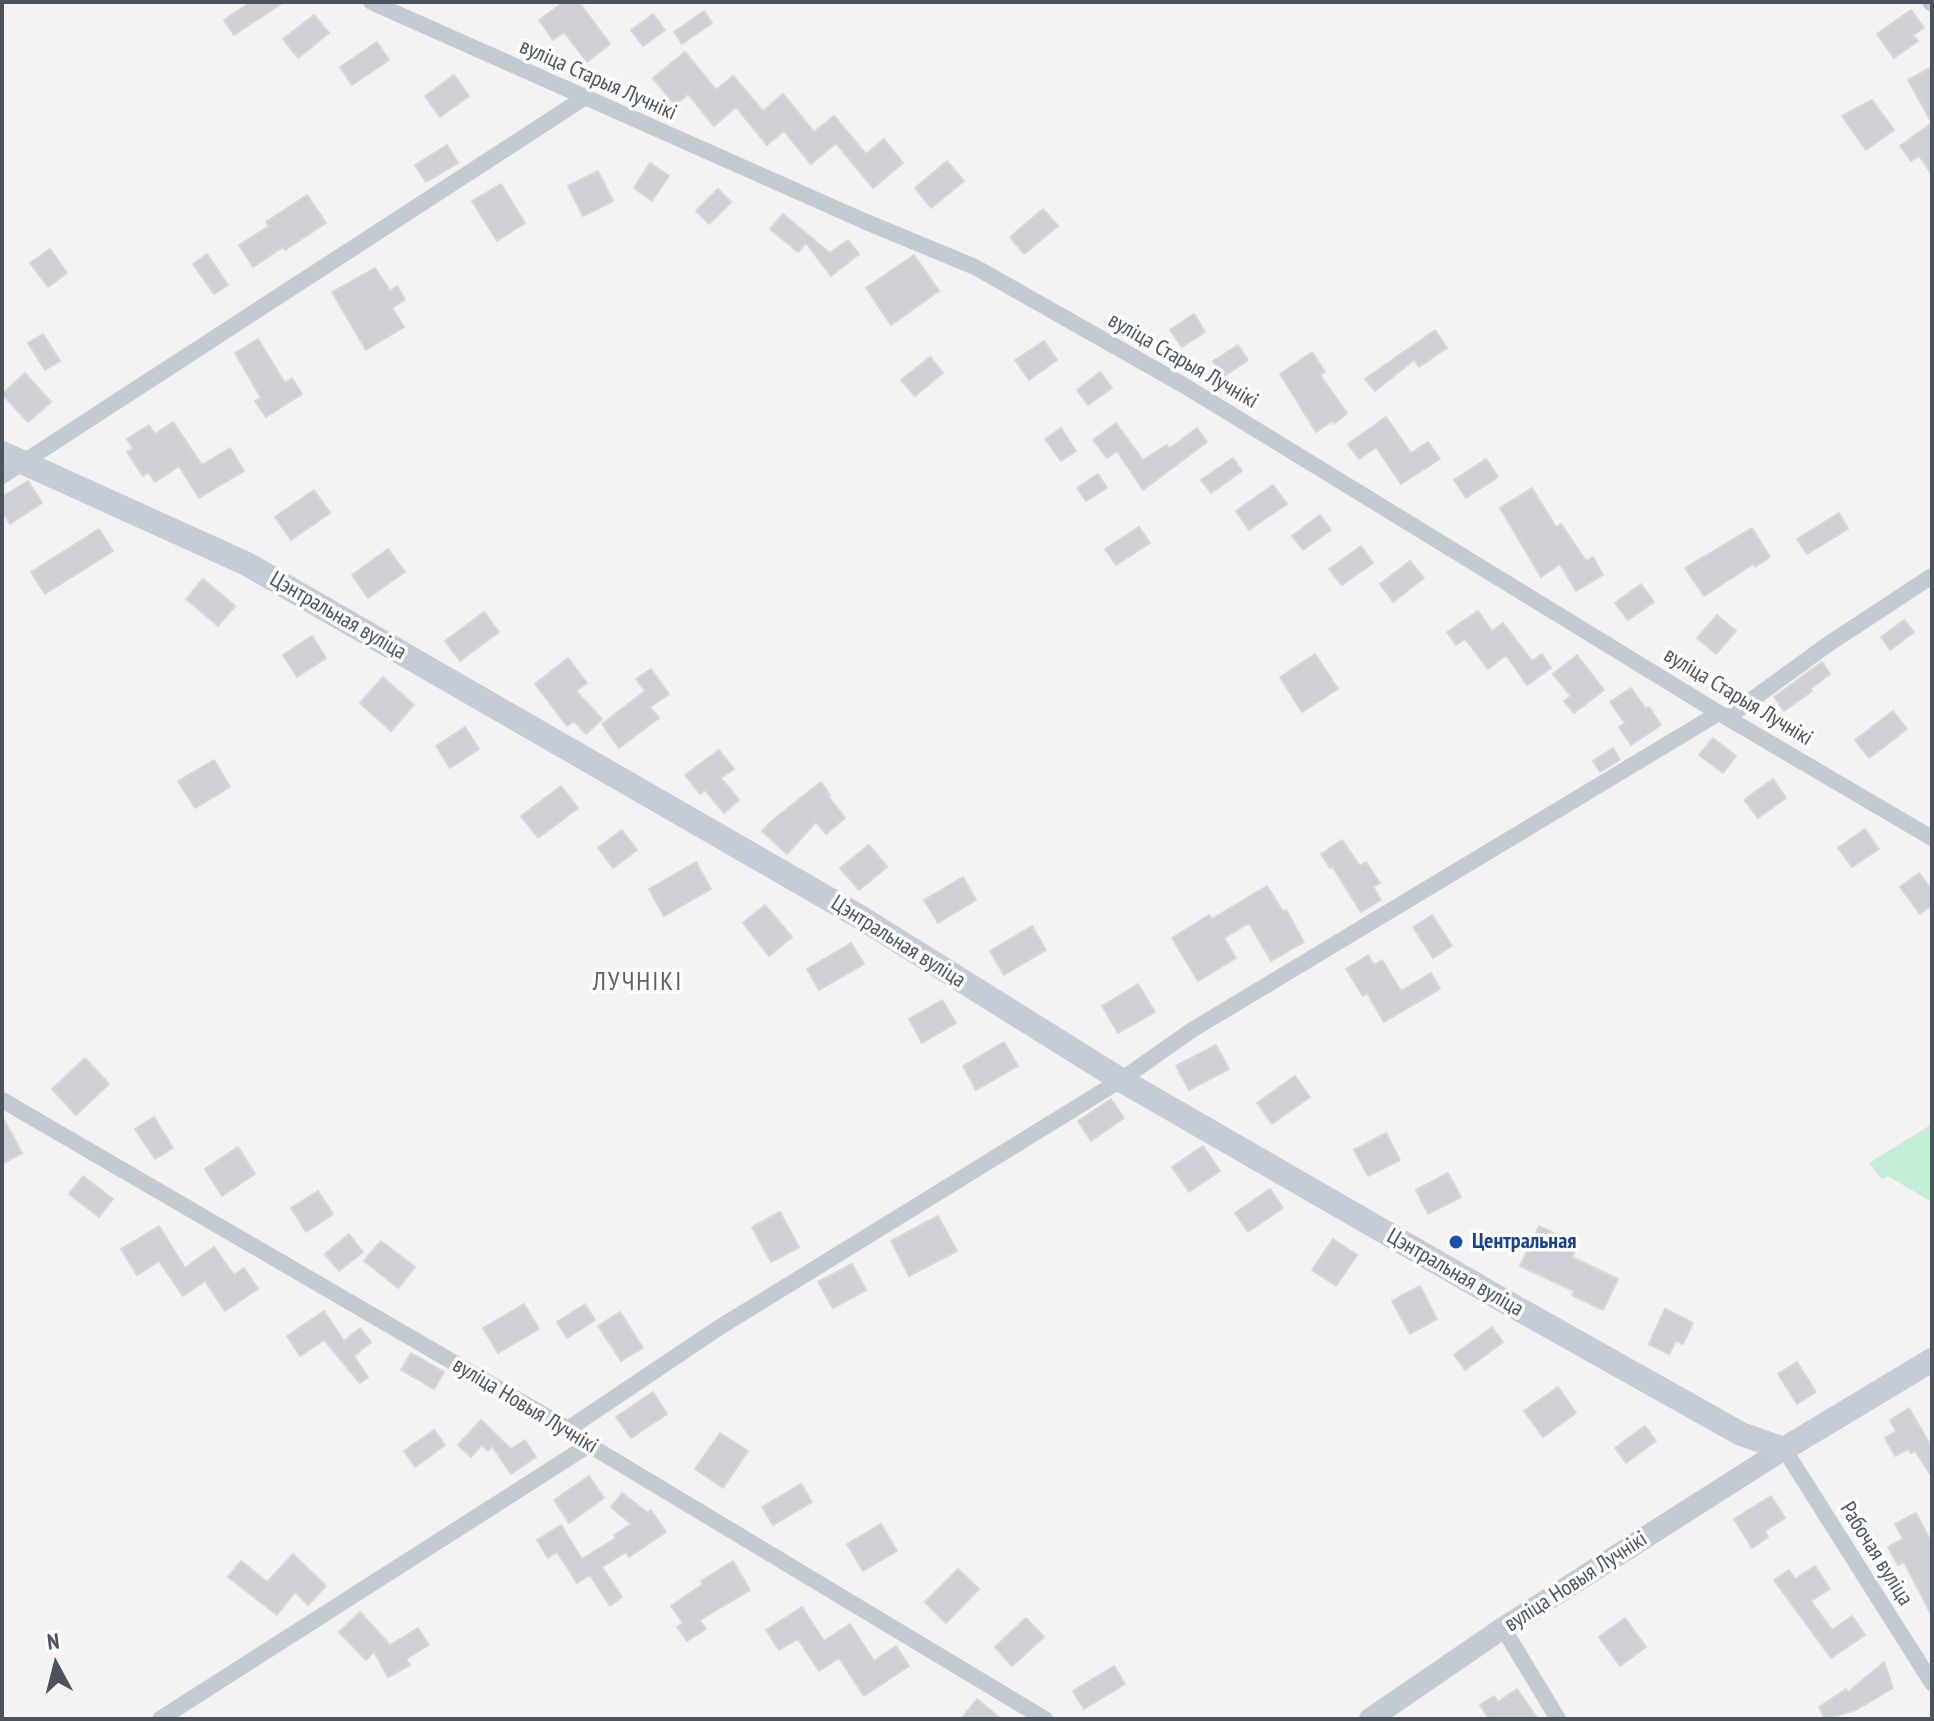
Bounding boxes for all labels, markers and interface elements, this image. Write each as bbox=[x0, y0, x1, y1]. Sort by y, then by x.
street label: вуліца Старыя Лучнікі bbox=[516, 34, 680, 126]
street label: вуліца Старыя Лучнікі bbox=[1103, 307, 1263, 415]
street label: Цэнтральная вуліца bbox=[265, 566, 411, 666]
street label: вуліца Старыя Лучнікі bbox=[1659, 642, 1817, 752]
street label: Цэнтральная вуліца bbox=[826, 890, 970, 994]
district label: ЛУЧНІКІ bbox=[593, 967, 683, 999]
street label: Цэнтральная вуліца bbox=[1382, 1223, 1528, 1323]
place label: Центральная bbox=[1472, 1229, 1576, 1255]
marker: Центральная bbox=[1447, 1233, 1465, 1251]
street label: вуліца Новыя Лучнікі bbox=[448, 1352, 602, 1460]
street label: Рабочая вуліца bbox=[1834, 1497, 1918, 1611]
street label: вуліца Новыя Лучнікі bbox=[1500, 1526, 1652, 1638]
north arrow bbox=[16, 1625, 96, 1705]
text: N bbox=[45, 1627, 61, 1656]

